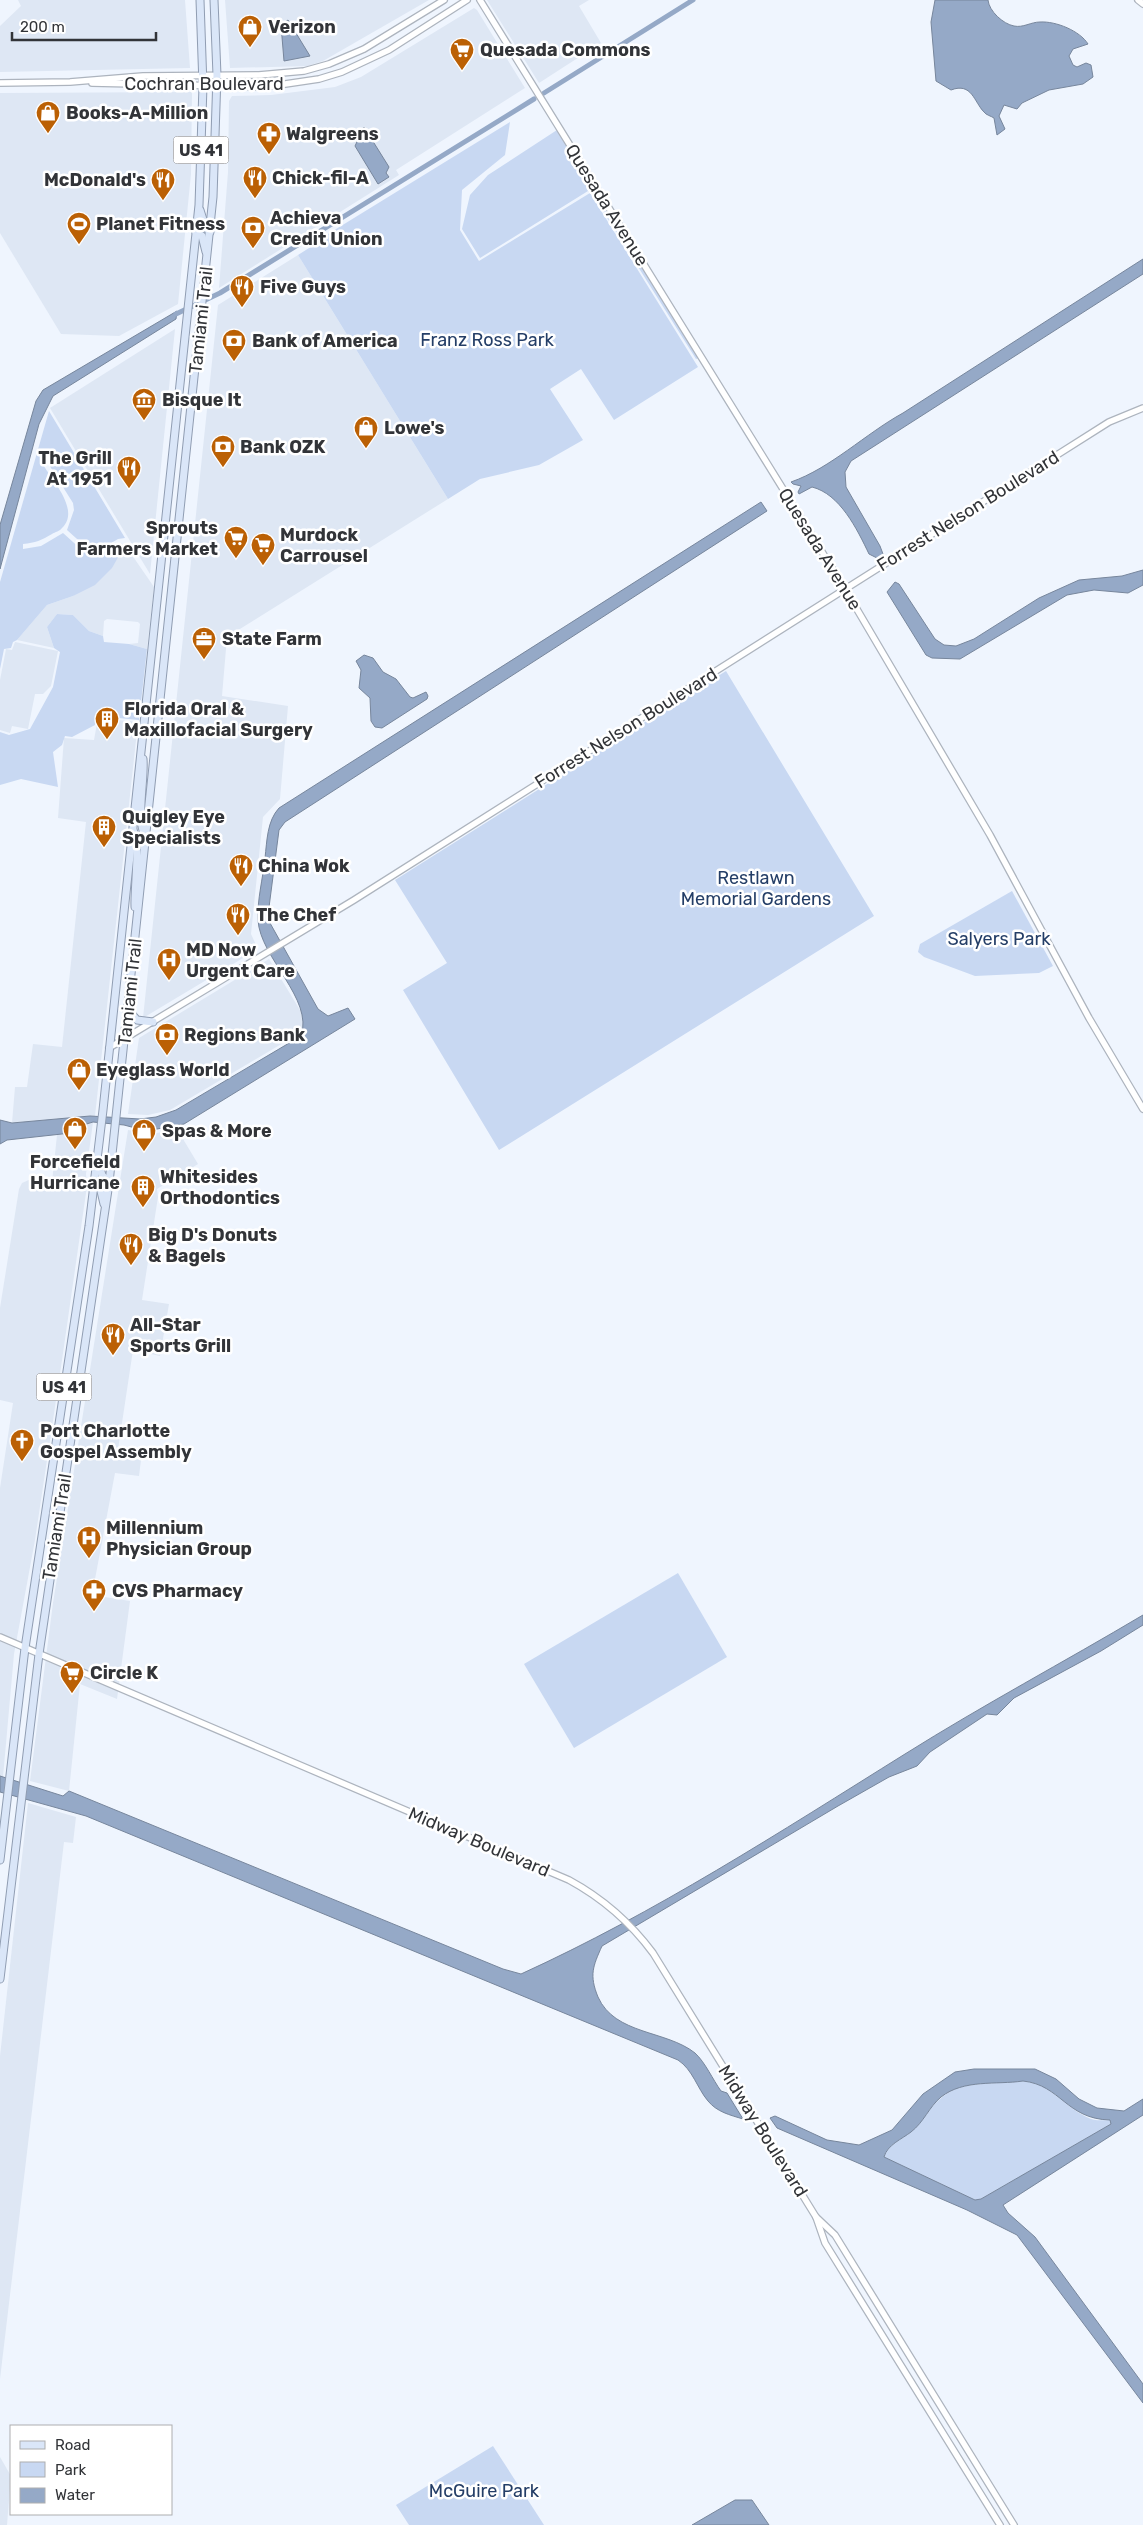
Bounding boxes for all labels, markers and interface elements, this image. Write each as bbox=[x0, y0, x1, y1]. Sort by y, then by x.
scale bar bbox=[12, 10, 156, 42]
shop icon: Verizon bbox=[237, 14, 263, 48]
place label: Verizon bbox=[268, 16, 336, 38]
text: 200 m bbox=[20, 18, 65, 36]
supermarket icon: Quesada Commons bbox=[449, 37, 475, 71]
place label: Quesada Commons bbox=[480, 39, 651, 61]
street label: Cochran Boulevard bbox=[124, 73, 284, 95]
shop icon: Books-A-Million bbox=[35, 100, 61, 134]
place label: Books-A-Million bbox=[66, 102, 208, 124]
pharmacy icon: Walgreens bbox=[256, 121, 282, 155]
place label: Walgreens bbox=[286, 123, 379, 145]
road number: US 41 bbox=[174, 136, 228, 164]
street label: Quesada Avenue bbox=[561, 140, 653, 270]
restaurant icon: Chick-fil-A bbox=[242, 165, 268, 199]
restaurant icon: McDonald's bbox=[150, 167, 176, 201]
place label: Chick-fil-A bbox=[272, 167, 369, 189]
place label: McDonald's bbox=[44, 169, 146, 191]
place label: Achieva Credit Union bbox=[270, 207, 383, 250]
sports icon: Planet Fitness bbox=[66, 211, 92, 245]
place label: Planet Fitness bbox=[96, 213, 225, 235]
bank icon: Achieva Credit Union bbox=[240, 215, 266, 249]
street label: Tamiami Trail bbox=[184, 265, 218, 375]
restaurant icon: Five Guys bbox=[229, 274, 255, 308]
place label: Five Guys bbox=[260, 276, 346, 298]
bank icon: Bank of America bbox=[221, 328, 247, 362]
park label: Franz Ross Park bbox=[420, 329, 555, 351]
place label: Bank of America bbox=[252, 330, 398, 352]
museum icon: Bisque It bbox=[131, 387, 157, 421]
place label: Bisque It bbox=[162, 389, 241, 411]
shop icon: Lowe's bbox=[353, 415, 379, 449]
place label: Lowe's bbox=[384, 417, 444, 439]
bank icon: Bank OZK bbox=[210, 434, 236, 468]
place label: Bank OZK bbox=[240, 436, 326, 458]
street label: Forrest Nelson Boulevard bbox=[873, 446, 1063, 576]
place label: The Grill At 1951 bbox=[38, 447, 112, 490]
restaurant icon: The Grill At 1951 bbox=[116, 455, 142, 489]
street label: Quesada Avenue bbox=[774, 484, 866, 614]
place label: Sprouts Farmers Market bbox=[76, 517, 218, 560]
place label: Murdock Carrousel bbox=[280, 524, 368, 567]
supermarket icon: Sprouts Farmers Market bbox=[223, 525, 249, 559]
supermarket icon: Murdock Carrousel bbox=[250, 532, 276, 566]
office icon: State Farm bbox=[191, 626, 217, 660]
place label: State Farm bbox=[222, 628, 322, 650]
street label: Forrest Nelson Boulevard bbox=[531, 663, 721, 793]
place label: Florida Oral & Maxillofacial Surgery bbox=[124, 698, 313, 741]
building icon: Florida Oral & Maxillofacial Surgery bbox=[94, 706, 120, 740]
place label: Quigley Eye Specialists bbox=[122, 806, 225, 849]
building icon: Quigley Eye Specialists bbox=[91, 814, 117, 848]
restaurant icon: China Wok bbox=[228, 853, 254, 887]
place label: China Wok bbox=[258, 855, 350, 877]
park label: Restlawn Memorial Gardens bbox=[681, 867, 831, 910]
restaurant icon: The Chef bbox=[225, 902, 251, 936]
place label: The Chef bbox=[256, 904, 336, 926]
park label: Salyers Park bbox=[947, 928, 1051, 950]
street label: Tamiami Trail bbox=[113, 937, 147, 1047]
place label: MD Now Urgent Care bbox=[186, 939, 295, 982]
hospital icon: MD Now Urgent Care bbox=[156, 947, 182, 981]
bank icon: Regions Bank bbox=[154, 1022, 180, 1056]
place label: Regions Bank bbox=[184, 1024, 306, 1046]
shop icon: Eyeglass World bbox=[66, 1057, 92, 1091]
place label: Eyeglass World bbox=[96, 1059, 230, 1081]
shop icon: Forcefield Hurricane bbox=[62, 1116, 88, 1150]
shop icon: Spas & More bbox=[131, 1118, 157, 1152]
place label: Spas & More bbox=[162, 1120, 272, 1142]
place label: Forcefield Hurricane bbox=[30, 1151, 120, 1194]
place label: Whitesides Orthodontics bbox=[160, 1166, 280, 1209]
building icon: Whitesides Orthodontics bbox=[130, 1174, 156, 1208]
place label: Big D's Donuts & Bagels bbox=[148, 1224, 277, 1267]
restaurant icon: Big D's Donuts & Bagels bbox=[118, 1232, 144, 1266]
place label: All-Star Sports Grill bbox=[130, 1314, 231, 1357]
restaurant icon: All-Star Sports Grill bbox=[100, 1322, 126, 1356]
road number: US 41 bbox=[36, 1374, 92, 1400]
place label: Port Charlotte Gospel Assembly bbox=[40, 1420, 192, 1463]
church icon: Port Charlotte Gospel Assembly bbox=[9, 1428, 35, 1462]
street label: Tamiami Trail bbox=[38, 1472, 76, 1582]
place label: Millennium Physician Group bbox=[106, 1517, 252, 1560]
hospital icon: Millennium Physician Group bbox=[76, 1525, 102, 1559]
pharmacy icon: CVS Pharmacy bbox=[81, 1578, 107, 1612]
place label: CVS Pharmacy bbox=[112, 1580, 243, 1602]
supermarket icon: Circle K bbox=[59, 1660, 85, 1694]
place label: Circle K bbox=[90, 1662, 158, 1684]
street label: Midway Boulevard bbox=[405, 1802, 553, 1882]
street label: Midway Boulevard bbox=[714, 2061, 812, 2201]
legend bbox=[10, 2425, 172, 2515]
text: Road bbox=[55, 2436, 91, 2454]
text: Park bbox=[55, 2461, 86, 2479]
park label: McGuire Park bbox=[429, 2480, 540, 2502]
text: Water bbox=[55, 2486, 95, 2504]

